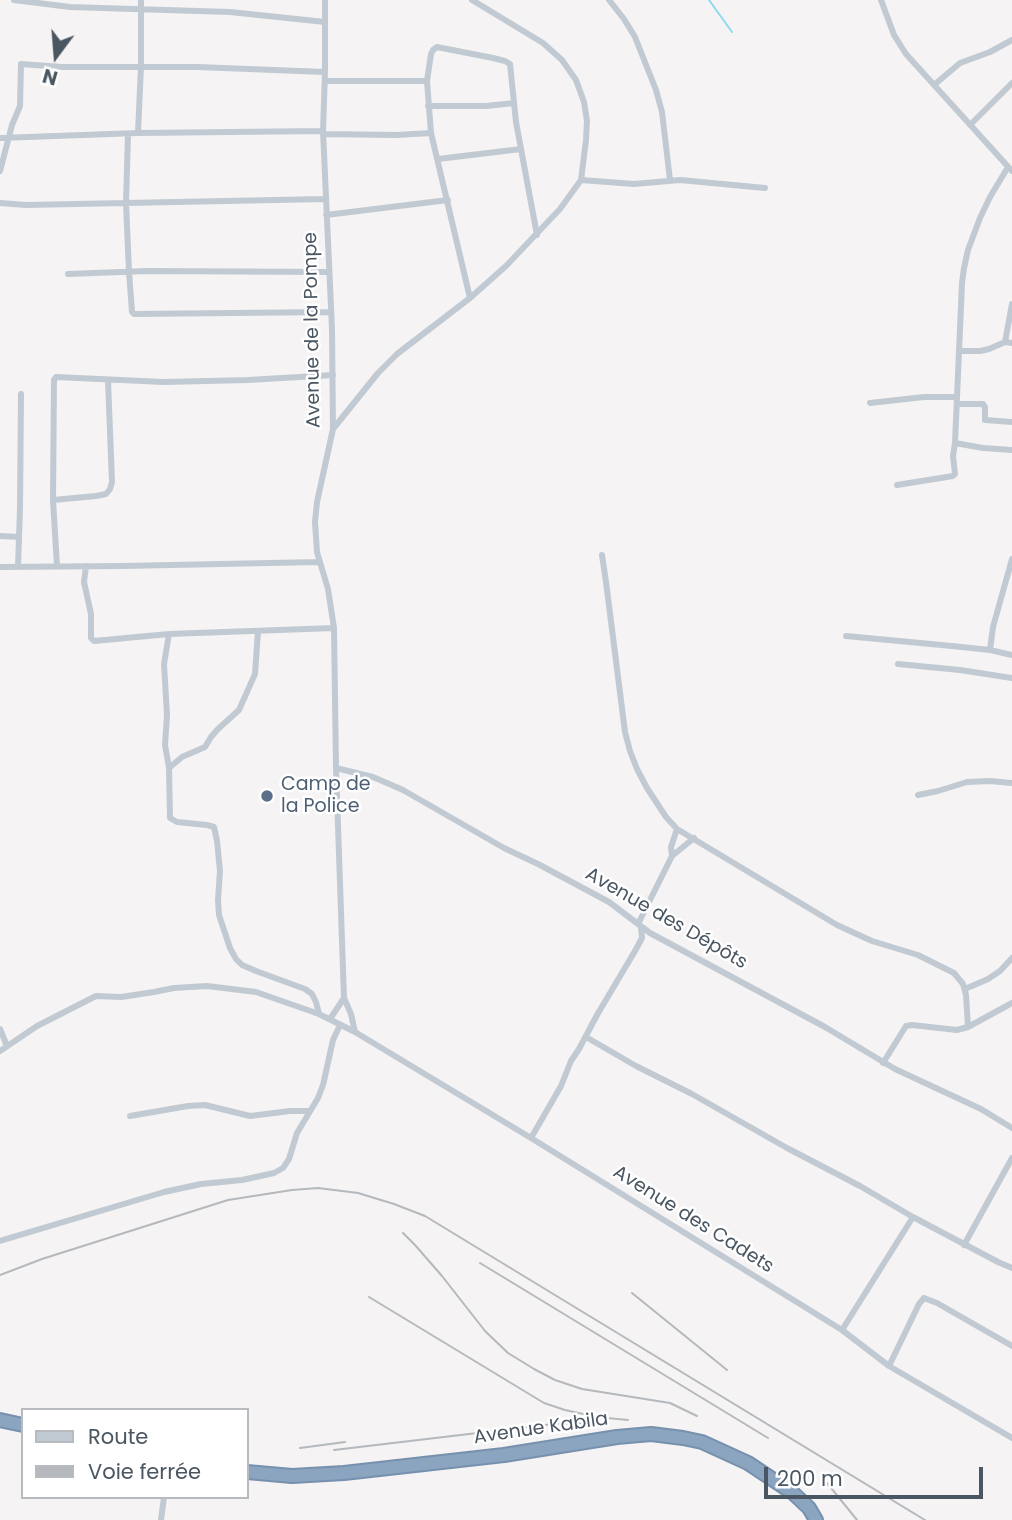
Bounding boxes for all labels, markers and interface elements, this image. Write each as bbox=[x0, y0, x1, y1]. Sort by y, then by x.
north arrow bbox=[21, 21, 91, 91]
text: N bbox=[39, 62, 61, 92]
street label: Avenue de la Pompe bbox=[300, 232, 326, 428]
place label: Camp de la Police bbox=[281, 774, 371, 818]
marker: Camp de la Police bbox=[259, 788, 275, 804]
street label: Avenue des Dépôts bbox=[581, 863, 751, 975]
street label: Avenue des Cadets bbox=[609, 1161, 777, 1279]
legend bbox=[21, 1408, 248, 1499]
street label: Avenue Kabila bbox=[472, 1408, 610, 1450]
text: Route bbox=[88, 1422, 148, 1451]
scale bar bbox=[767, 1454, 986, 1498]
text: Voie ferrée bbox=[88, 1457, 201, 1486]
text: 200 m bbox=[777, 1464, 843, 1493]

